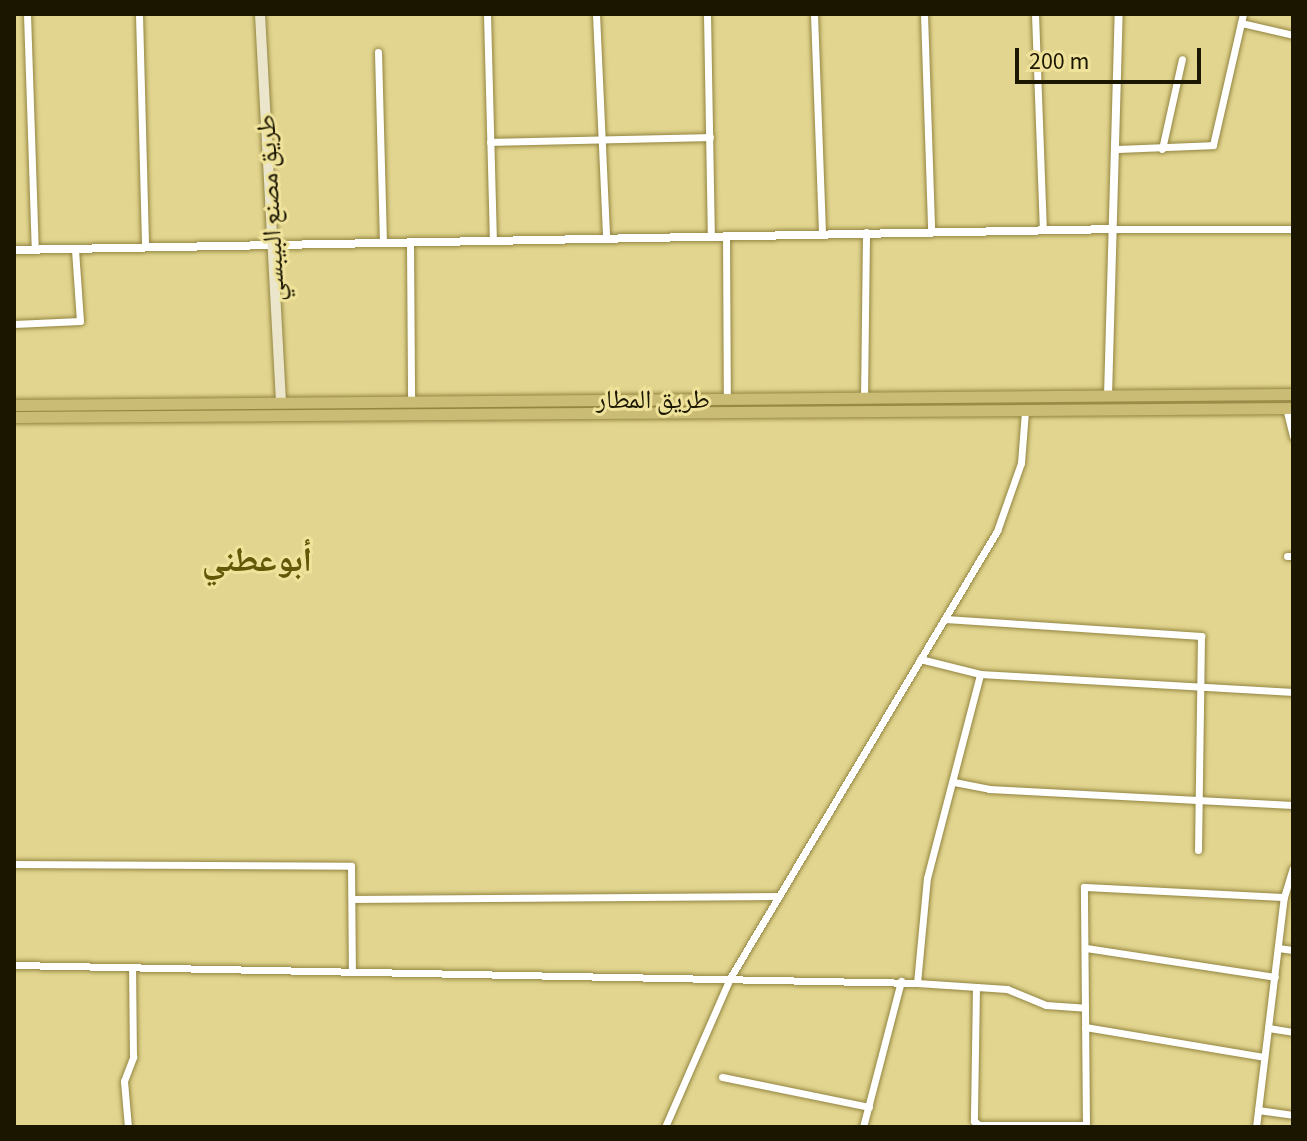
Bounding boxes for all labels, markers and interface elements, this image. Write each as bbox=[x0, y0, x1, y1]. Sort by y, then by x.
scale bar bbox=[1019, 32, 1205, 82]
text: 200 m bbox=[1029, 44, 1089, 79]
street label: طريق مصنع البيبسي bbox=[251, 114, 291, 302]
street label: طريق المطار bbox=[596, 384, 710, 416]
district label: أبوعطني bbox=[202, 541, 312, 581]

